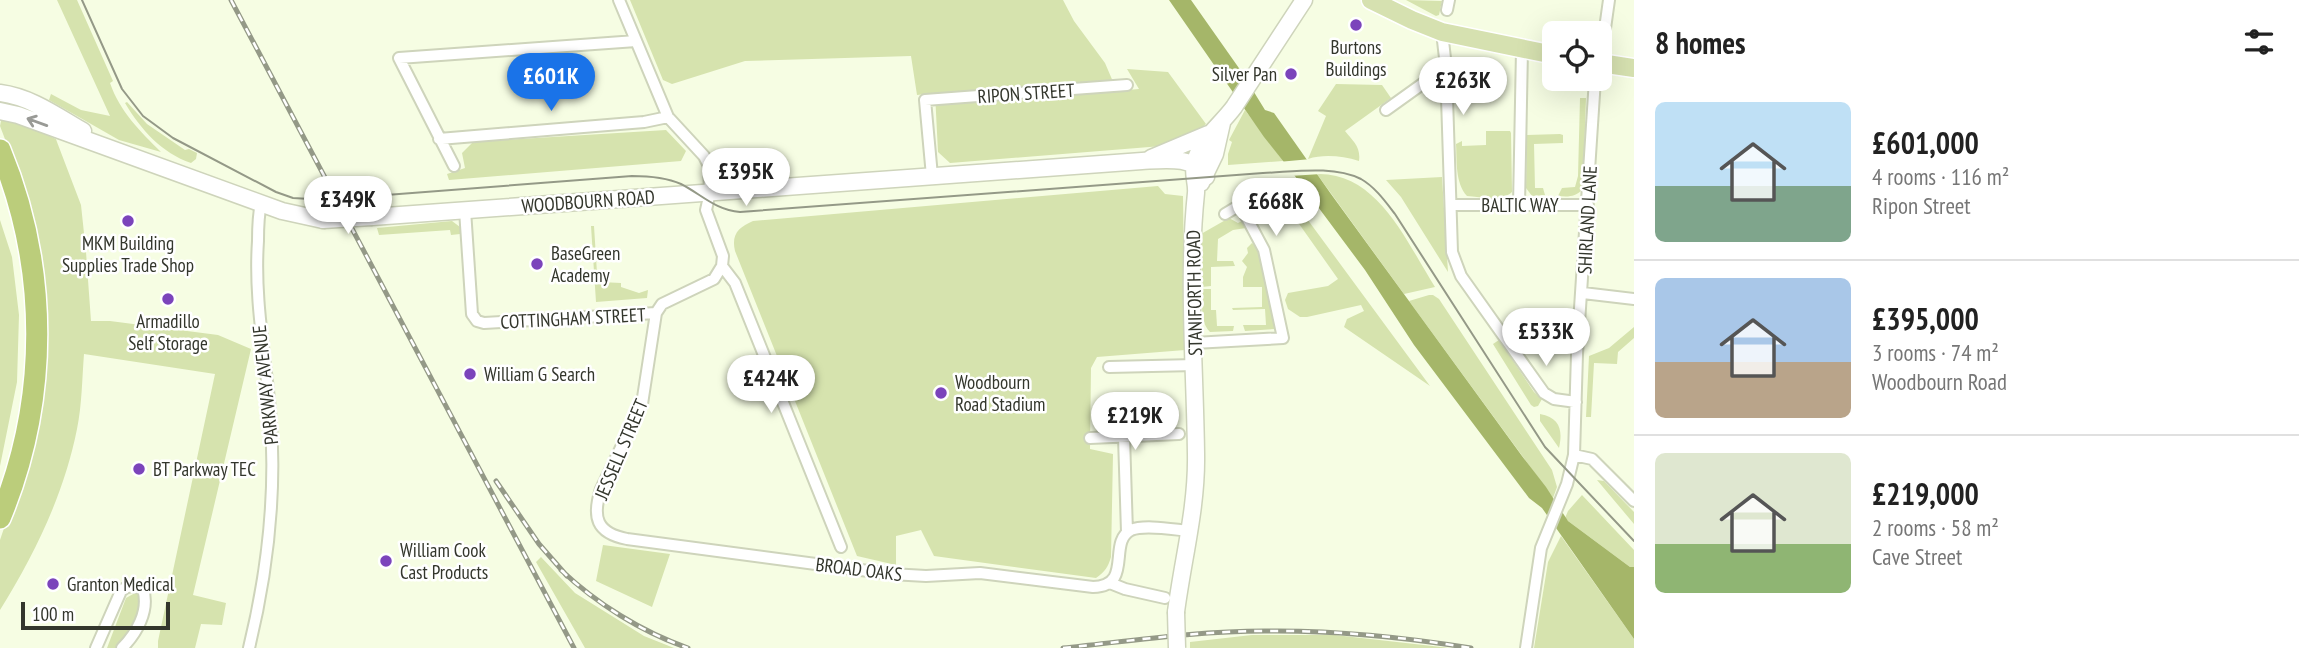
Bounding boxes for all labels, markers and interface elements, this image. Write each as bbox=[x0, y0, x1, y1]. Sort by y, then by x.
marker: Burtons Buildings bbox=[1348, 17, 1364, 33]
map controls bbox=[1542, 21, 1612, 91]
button: locate bbox=[1542, 21, 1612, 91]
text: 8 homes bbox=[1655, 23, 1746, 62]
icon: filters bbox=[2240, 23, 2278, 61]
place label: Burtons Buildings bbox=[1325, 35, 1387, 81]
pin: £601K bbox=[502, 54, 600, 113]
pin: £263K bbox=[1414, 58, 1512, 117]
text: £601K bbox=[523, 61, 579, 90]
place label: Silver Pan bbox=[1212, 62, 1277, 86]
text: £263K bbox=[1435, 65, 1491, 94]
marker: Silver Pan bbox=[1283, 66, 1299, 82]
street label: RIPON STREET bbox=[977, 78, 1076, 108]
one-way arrow bbox=[26, 115, 48, 127]
text: £601,000 bbox=[1872, 123, 1979, 162]
icon: home bbox=[1711, 130, 1795, 214]
pin: £395K bbox=[697, 148, 795, 208]
text: £395K bbox=[718, 156, 774, 185]
text: 4 rooms · 116 m² bbox=[1872, 162, 2009, 191]
street label: SHIRLAND LANE bbox=[1572, 165, 1602, 275]
pin: £349K bbox=[299, 176, 397, 236]
pin: £668K bbox=[1227, 178, 1325, 238]
text: £349K bbox=[320, 184, 376, 213]
street label: WOODBOURN ROAD bbox=[521, 184, 655, 218]
text: £668K bbox=[1248, 186, 1304, 215]
text: Ripon Street bbox=[1872, 191, 1971, 220]
street label: BALTIC WAY bbox=[1481, 193, 1559, 217]
marker: MKM Building Supplies Trade Shop bbox=[120, 213, 136, 229]
street label: STANIFORTH ROAD bbox=[1181, 230, 1207, 356]
place label: MKM Building Supplies Trade Shop bbox=[62, 231, 194, 277]
place label: BaseGreen Academy bbox=[551, 241, 620, 287]
marker: BaseGreen Academy bbox=[529, 256, 545, 272]
marker: Armadillo Self Storage bbox=[160, 291, 176, 307]
text: £395,000 bbox=[1872, 299, 1979, 338]
street label: COTTINGHAM STREET bbox=[500, 302, 647, 334]
icon: home bbox=[1711, 306, 1795, 390]
pin: £533K bbox=[1497, 308, 1595, 368]
place label: Armadillo Self Storage bbox=[128, 309, 208, 355]
text: £533K bbox=[1518, 316, 1574, 345]
street label: PARKWAY AVENUE bbox=[247, 324, 283, 446]
text: 3 rooms · 74 m² bbox=[1872, 338, 1999, 367]
pin: £424K bbox=[722, 356, 820, 415]
place label: William G Search bbox=[484, 362, 595, 386]
text: £424K bbox=[743, 363, 799, 392]
marker: William G Search bbox=[462, 366, 478, 382]
text: Woodbourn Road bbox=[1872, 367, 2007, 396]
place label: Woodbourn Road Stadium bbox=[955, 370, 1045, 416]
marker: Woodbourn Road Stadium bbox=[933, 385, 949, 401]
pin: £219K bbox=[1086, 392, 1184, 452]
street label: JESSELL STREET bbox=[589, 395, 653, 504]
text: £219K bbox=[1107, 400, 1163, 429]
place label: BT Parkway TEC bbox=[153, 457, 256, 481]
marker: BT Parkway TEC bbox=[131, 461, 147, 477]
text: £219,000 bbox=[1872, 474, 1979, 513]
icon: home bbox=[1711, 481, 1795, 565]
text: 2 rooms · 58 m² bbox=[1872, 513, 1999, 542]
place label: William Cook Cast Products bbox=[400, 538, 488, 584]
text: Cave Street bbox=[1872, 542, 1962, 571]
street label: BROAD OAKS bbox=[814, 552, 904, 586]
marker: William Cook Cast Products bbox=[378, 553, 394, 569]
place label: Granton Medical bbox=[67, 572, 175, 596]
marker: Granton Medical bbox=[45, 576, 61, 592]
scale bar bbox=[21, 599, 170, 631]
text: 100 m bbox=[32, 602, 74, 626]

